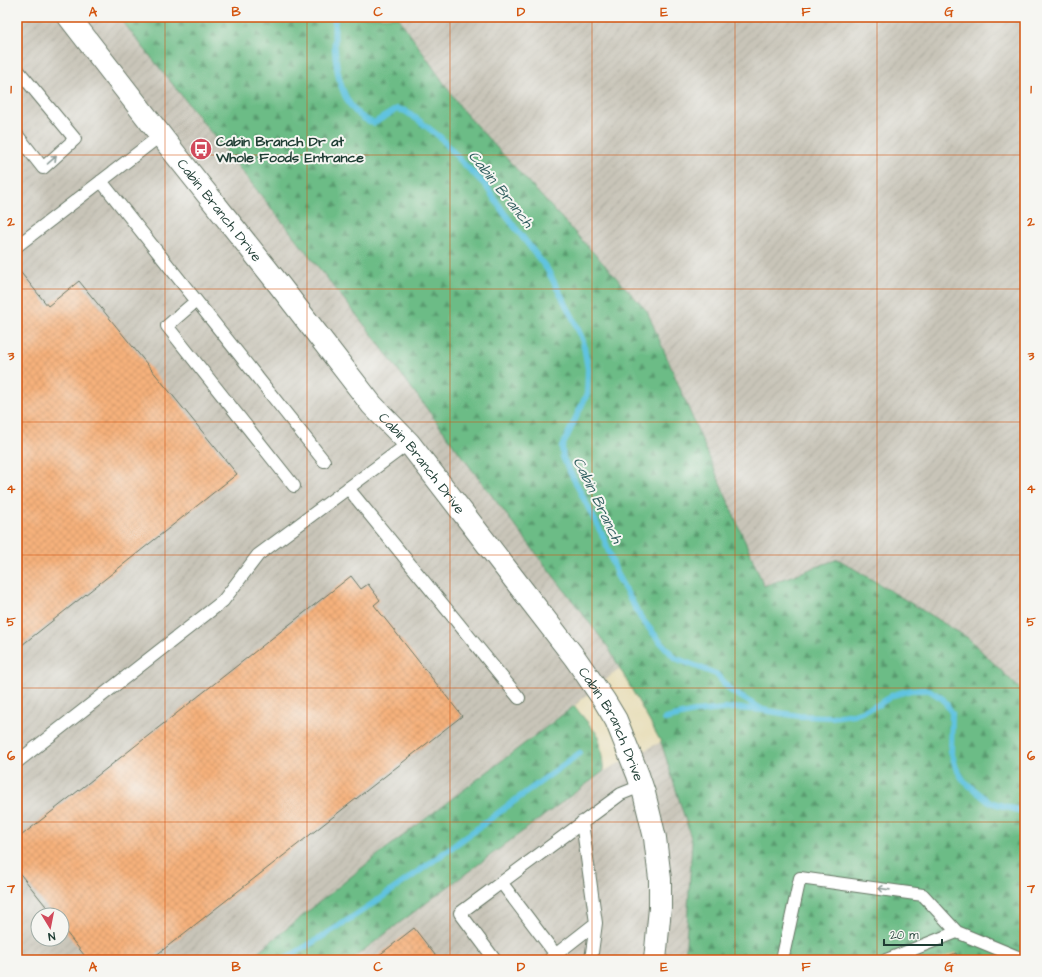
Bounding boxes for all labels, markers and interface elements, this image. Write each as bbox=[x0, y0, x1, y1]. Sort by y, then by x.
text: A bbox=[89, 3, 98, 21]
text: B bbox=[231, 3, 241, 21]
text: C bbox=[373, 3, 383, 21]
text: D bbox=[517, 3, 526, 21]
text: E bbox=[660, 3, 668, 21]
text: F bbox=[801, 3, 811, 21]
text: G bbox=[944, 3, 954, 21]
text: 1 bbox=[10, 80, 12, 98]
text: 1 bbox=[1030, 80, 1032, 98]
place label: Cabin Branch Dr at Whole Foods Entrance bbox=[215, 132, 364, 168]
bus stop icon: Cabin Branch Dr at Whole Foods Entrance bbox=[188, 136, 214, 162]
water label: Cabin Branch bbox=[463, 146, 539, 233]
street label: Cabin Branch Drive bbox=[172, 155, 267, 267]
one-way arrow bbox=[46, 156, 56, 165]
text: 2 bbox=[6, 213, 15, 231]
text: 2 bbox=[1026, 213, 1035, 231]
text: 3 bbox=[7, 347, 15, 365]
text: 3 bbox=[1027, 347, 1035, 365]
street label: Cabin Branch Drive bbox=[373, 408, 470, 519]
water label: Cabin Branch bbox=[568, 454, 628, 547]
text: 4 bbox=[7, 480, 16, 498]
text: 4 bbox=[1027, 480, 1036, 498]
text: 5 bbox=[6, 613, 16, 631]
text: 5 bbox=[1026, 613, 1036, 631]
street label: Cabin Branch Drive bbox=[573, 663, 648, 784]
text: 6 bbox=[7, 747, 16, 765]
text: 6 bbox=[1027, 747, 1036, 765]
text: 7 bbox=[6, 880, 16, 898]
text: 7 bbox=[1026, 880, 1036, 898]
one-way arrow bbox=[878, 885, 891, 893]
north arrow bbox=[30, 907, 70, 947]
scale bar bbox=[884, 921, 942, 947]
text: 20 m bbox=[890, 927, 919, 944]
text: N bbox=[47, 928, 56, 944]
text: A bbox=[89, 958, 98, 976]
text: B bbox=[231, 958, 241, 976]
text: C bbox=[373, 958, 383, 976]
text: D bbox=[517, 958, 526, 976]
text: E bbox=[660, 958, 668, 976]
text: F bbox=[801, 958, 811, 976]
text: G bbox=[944, 958, 954, 976]

